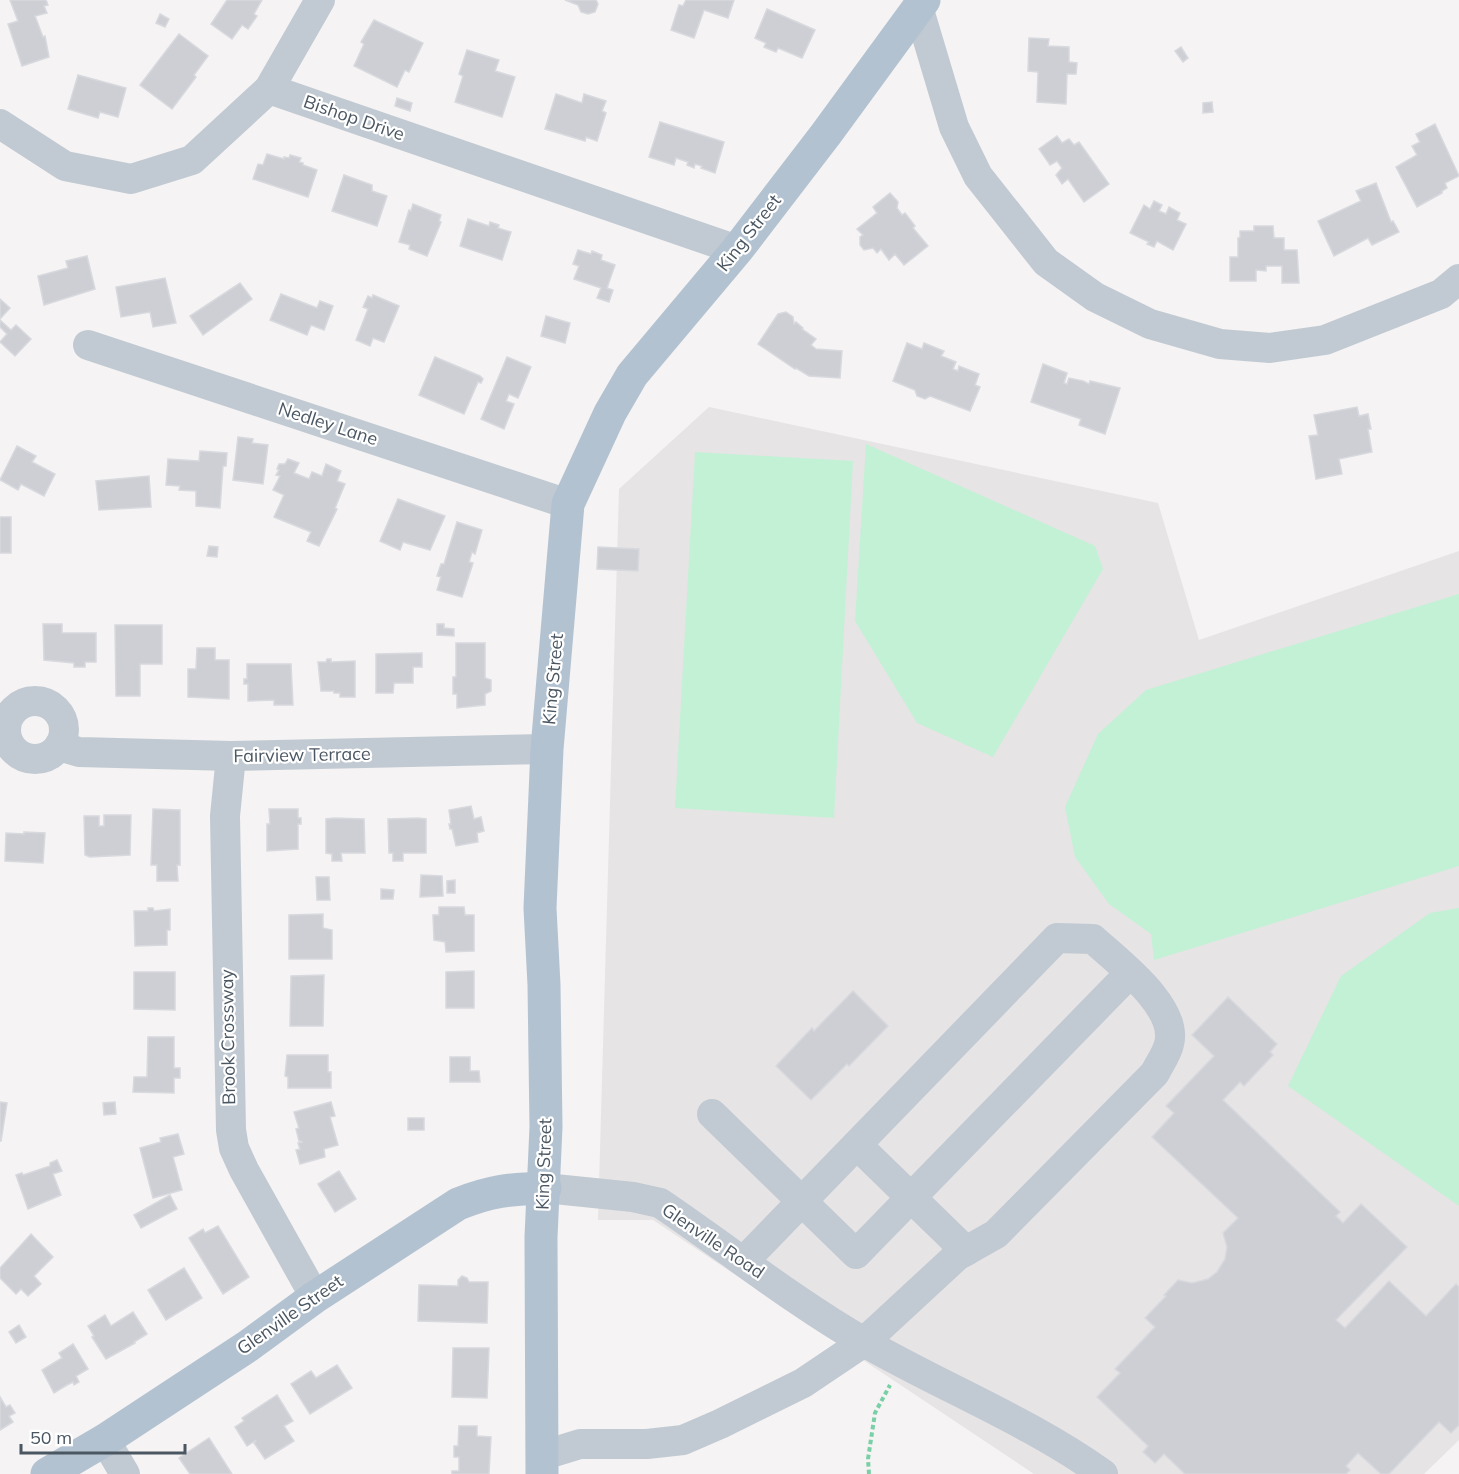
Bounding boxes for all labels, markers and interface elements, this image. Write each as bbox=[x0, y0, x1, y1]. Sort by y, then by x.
street label: Bishop Drive bbox=[301, 90, 408, 146]
street label: King Street bbox=[711, 190, 786, 276]
street label: Nedley Lane bbox=[276, 397, 381, 450]
street label: King Street bbox=[537, 632, 568, 726]
street label: Fairview Terrace bbox=[233, 742, 371, 767]
street label: Brook Crossway bbox=[215, 969, 240, 1105]
street label: King Street bbox=[530, 1118, 557, 1210]
street label: Glenville Road bbox=[658, 1198, 769, 1283]
street label: Glenville Street bbox=[232, 1270, 347, 1360]
scale bar bbox=[21, 1417, 184, 1455]
text: 50 m bbox=[30, 1426, 72, 1449]

